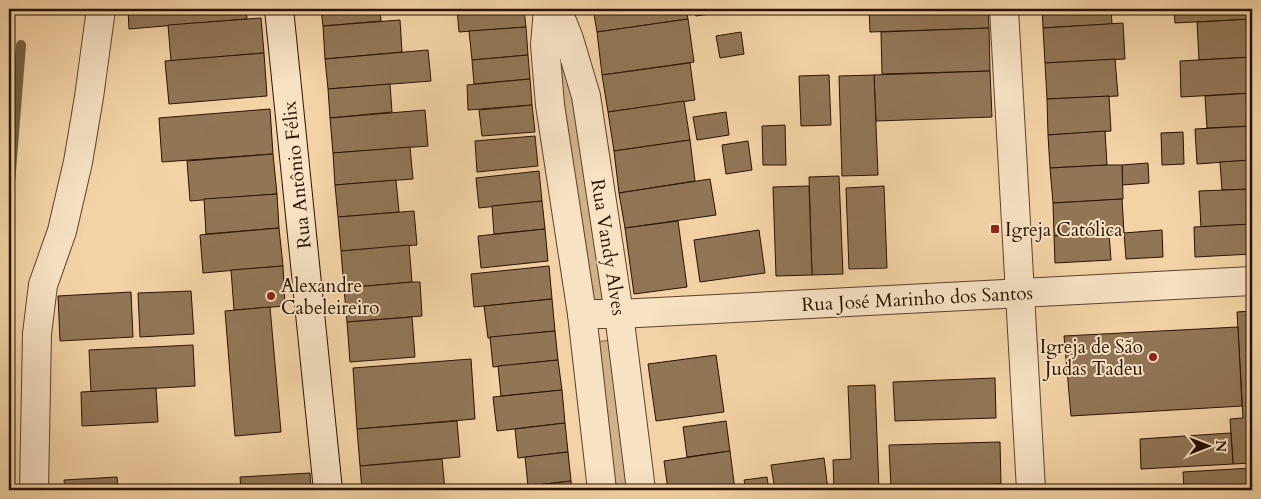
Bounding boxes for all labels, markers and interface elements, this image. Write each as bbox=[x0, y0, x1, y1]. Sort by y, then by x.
street label: Rua Antônio Félix bbox=[276, 99, 318, 250]
street label: Rua Vandy Alves bbox=[584, 177, 632, 317]
place label: Igreja Católica bbox=[1005, 217, 1122, 243]
marker: Igreja Católica bbox=[989, 223, 1001, 235]
place label: Alexandre Cabeleireiro bbox=[281, 273, 379, 321]
street label: Rua José Marinho dos Santos bbox=[801, 280, 1033, 318]
marker: Alexandre Cabeleireiro bbox=[265, 290, 277, 302]
place label: Igreja de São Judas Tadeu bbox=[1040, 334, 1143, 382]
marker: Igreja de São Judas Tadeu bbox=[1147, 351, 1159, 363]
north arrow bbox=[1184, 422, 1234, 472]
text: N bbox=[1211, 440, 1230, 452]

